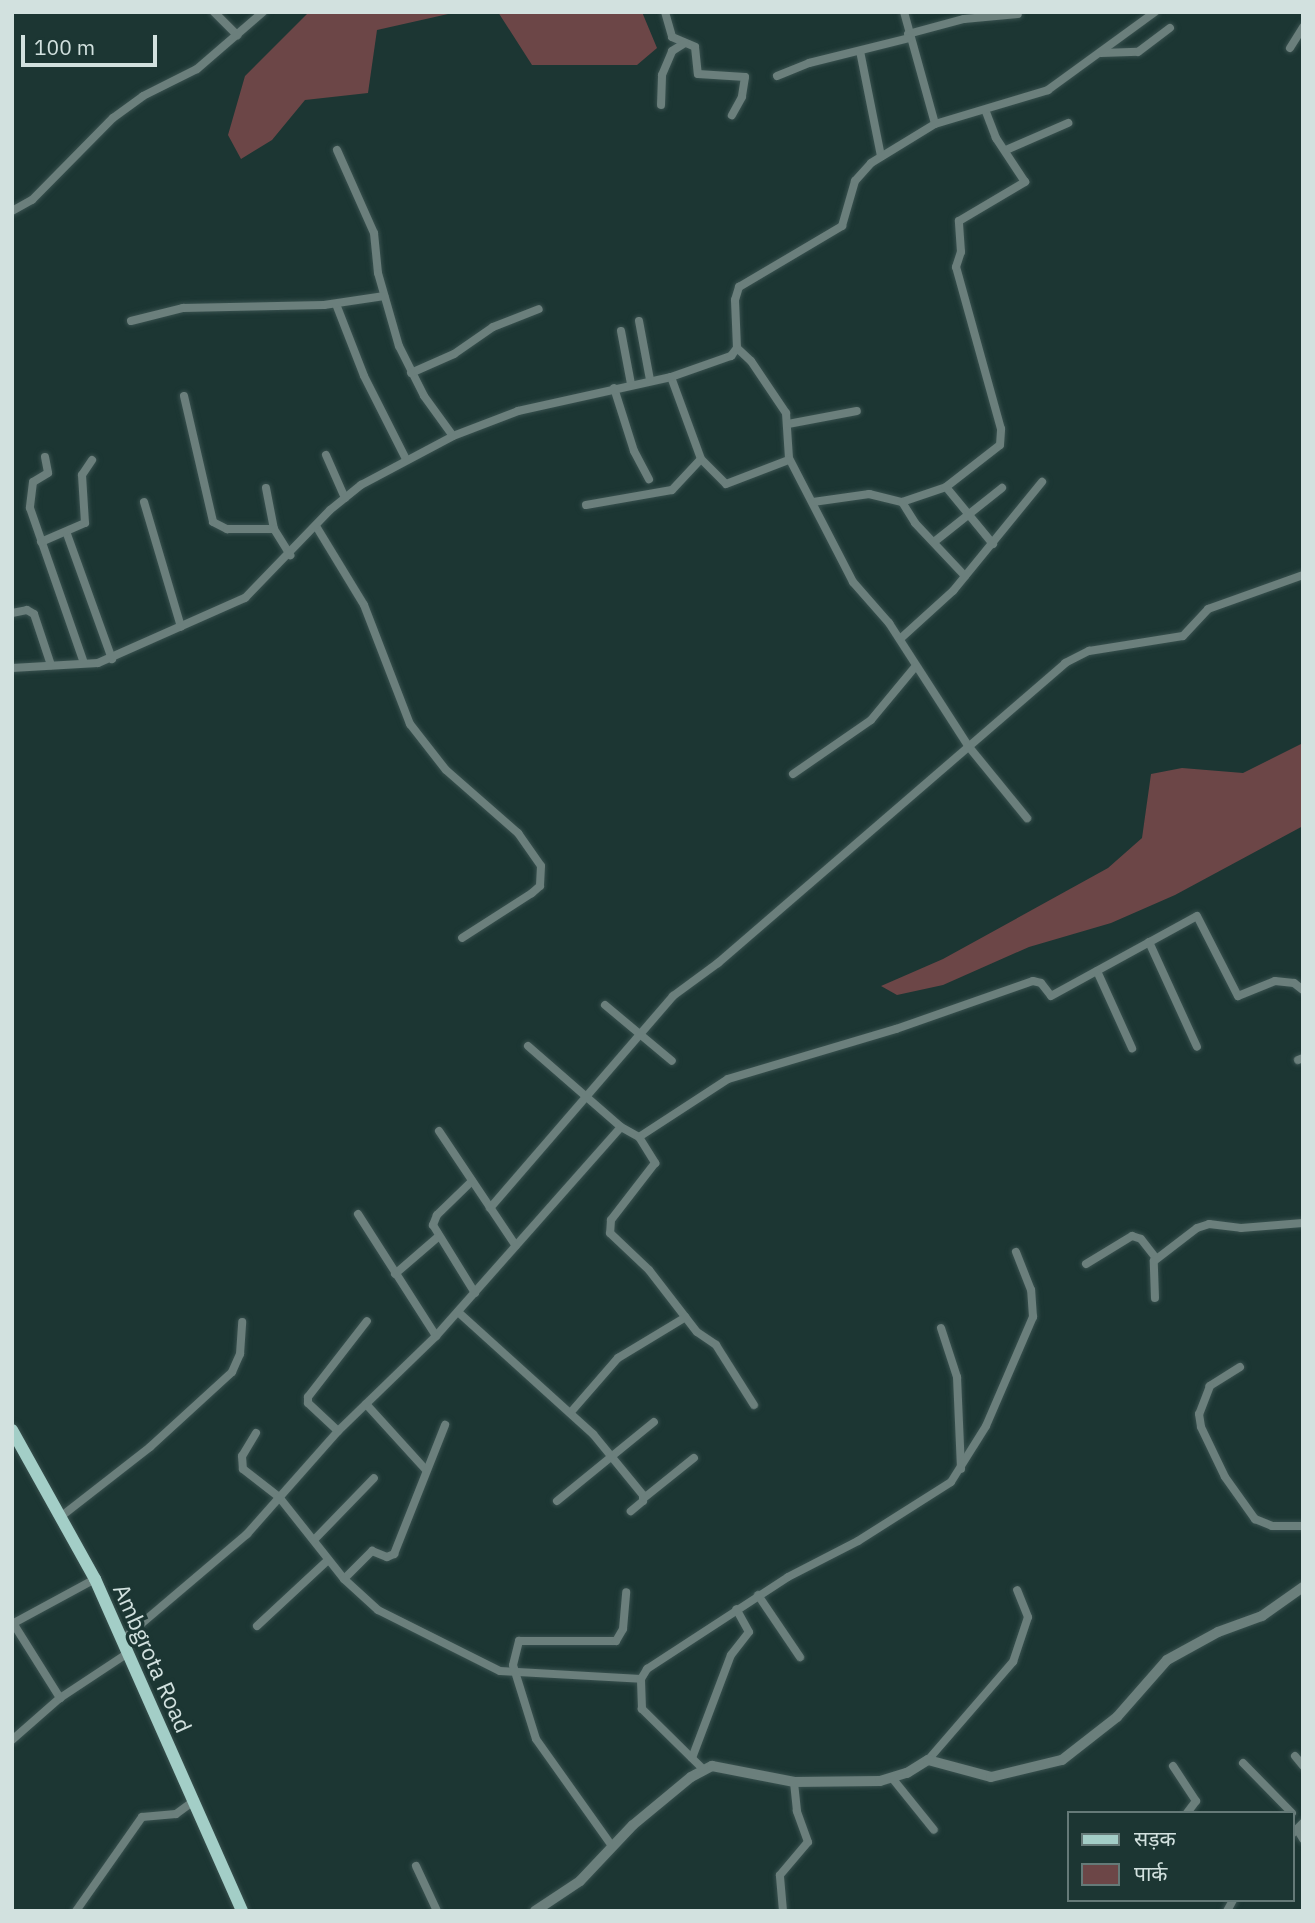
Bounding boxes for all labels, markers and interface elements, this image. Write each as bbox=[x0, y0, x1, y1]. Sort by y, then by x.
scale bar bbox=[24, 21, 161, 65]
text: 100 m bbox=[34, 33, 95, 61]
street label: Ambgrota Road bbox=[108, 1579, 198, 1737]
legend bbox=[1066, 1811, 1294, 1902]
text: सड़क bbox=[1134, 1824, 1176, 1852]
text: पार्क bbox=[1134, 1859, 1168, 1887]

